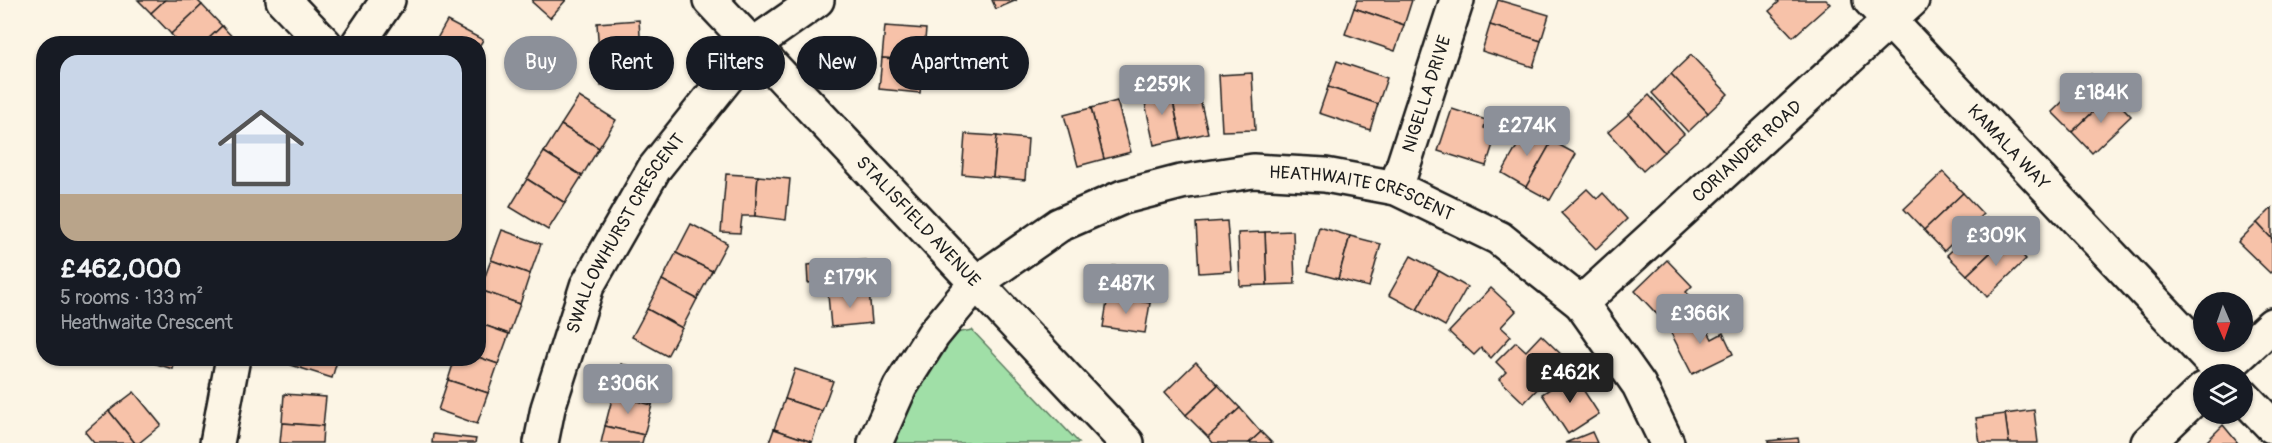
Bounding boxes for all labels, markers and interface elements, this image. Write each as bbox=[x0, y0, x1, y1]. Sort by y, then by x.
street label: NIGELLA DRIVE bbox=[1397, 33, 1457, 155]
chip: Buy bbox=[504, 36, 577, 90]
chip: Rent bbox=[589, 36, 674, 90]
chip: Filters bbox=[686, 36, 785, 90]
chip: New bbox=[797, 36, 877, 90]
chip: Apartment bbox=[889, 36, 1029, 90]
pin: £259K bbox=[1120, 65, 1204, 116]
text: £259K bbox=[1133, 72, 1191, 97]
pin: £184K bbox=[2059, 73, 2143, 124]
text: £184K bbox=[2074, 80, 2128, 105]
icon: home bbox=[207, 94, 315, 202]
street label: CORIANDER ROAD bbox=[1688, 95, 1807, 208]
street label: KAMALA WAY bbox=[1962, 100, 2055, 195]
pin: £274K bbox=[1485, 106, 1569, 157]
text: £274K bbox=[1498, 113, 1556, 138]
street label: SWALLOWHURST CRESCENT bbox=[562, 129, 690, 336]
street label: STALISFIELD AVENUE bbox=[851, 151, 985, 292]
street label: HEATHWAITE CRESCENT bbox=[1268, 161, 1458, 226]
pin: £309K bbox=[1954, 216, 2038, 267]
text: £309K bbox=[1966, 223, 2026, 248]
text: £462,000 bbox=[60, 253, 181, 285]
pin: £179K bbox=[808, 258, 892, 309]
pin: £487K bbox=[1084, 264, 1168, 315]
text: £179K bbox=[823, 265, 877, 290]
text: £487K bbox=[1097, 271, 1155, 296]
text: 5 rooms · 133 m² bbox=[60, 285, 203, 310]
north arrow bbox=[2193, 292, 2253, 352]
map controls bbox=[2193, 292, 2253, 424]
pin: £366K bbox=[1658, 294, 1742, 345]
text: £366K bbox=[1670, 301, 1730, 326]
text: Heathwaite Crescent bbox=[60, 310, 233, 335]
pin: £462K bbox=[1528, 353, 1612, 404]
text: £462K bbox=[1540, 360, 1600, 385]
pin: £306K bbox=[586, 364, 670, 415]
button: layers bbox=[2193, 364, 2253, 424]
text: £306K bbox=[597, 371, 659, 396]

